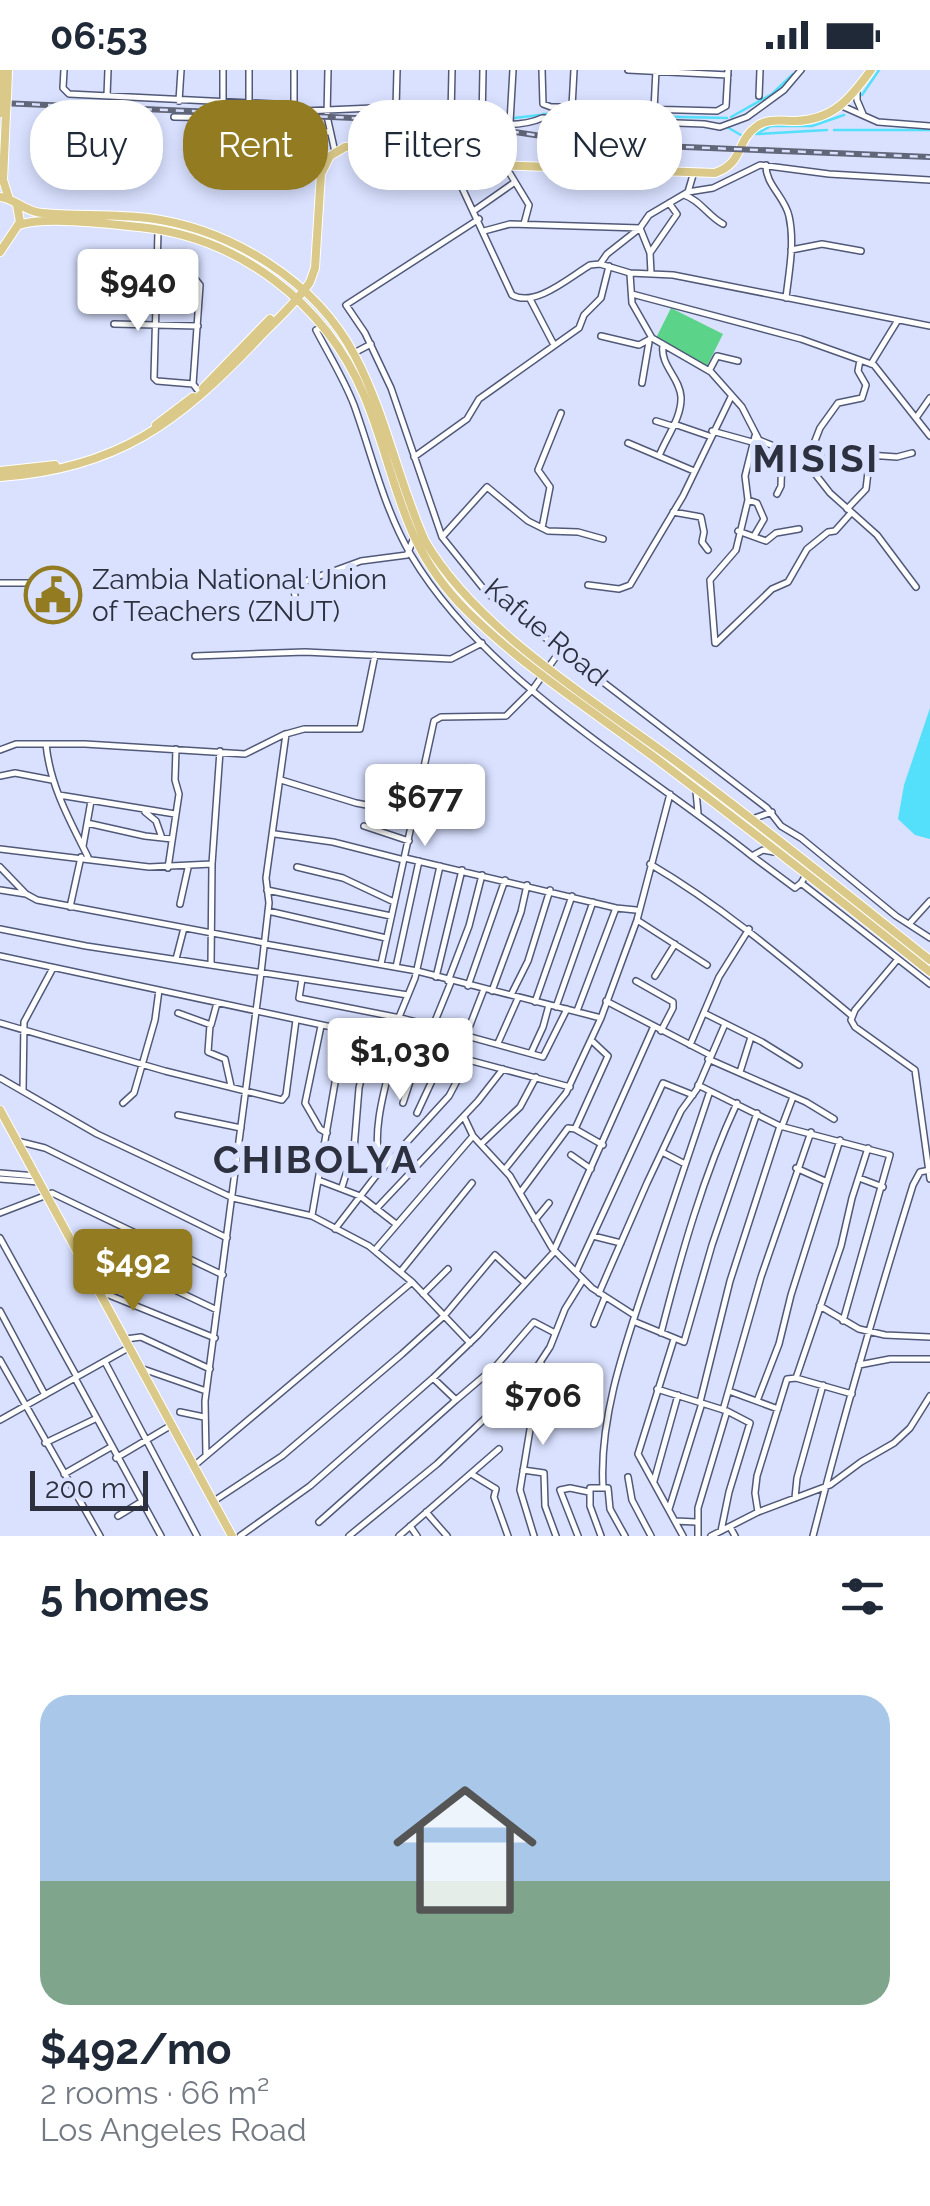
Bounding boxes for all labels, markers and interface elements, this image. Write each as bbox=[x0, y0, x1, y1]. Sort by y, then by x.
text: 06:53 bbox=[50, 13, 148, 58]
chip: Buy bbox=[30, 100, 163, 190]
chip: Rent bbox=[183, 100, 328, 190]
chip: Filters bbox=[348, 100, 517, 190]
chip: New bbox=[537, 100, 682, 190]
pin: $940 bbox=[79, 249, 197, 334]
text: $940 bbox=[99, 263, 177, 300]
district label: MISISI bbox=[752, 436, 880, 481]
place label: Zambia National Union of Teachers (ZNUT) bbox=[92, 563, 387, 628]
public building icon: Zambia National Union of Teachers (ZNUT) bbox=[23, 565, 83, 625]
street label: Kafue Road bbox=[478, 571, 614, 693]
pin: $677 bbox=[366, 764, 484, 849]
text: $677 bbox=[387, 778, 463, 815]
pin: $1,030 bbox=[319, 1018, 481, 1103]
text: $1,030 bbox=[350, 1032, 450, 1069]
district label: CHIBOLYA bbox=[213, 1137, 419, 1182]
pin: $492 bbox=[74, 1229, 192, 1314]
text: $492 bbox=[95, 1243, 171, 1280]
pin: $706 bbox=[484, 1363, 602, 1448]
text: $706 bbox=[504, 1377, 582, 1414]
scale bar bbox=[30, 1466, 148, 1510]
text: 200 m bbox=[45, 1472, 127, 1505]
icon: filters bbox=[835, 1569, 890, 1624]
text: 5 homes bbox=[40, 1572, 209, 1621]
icon: home bbox=[375, 1760, 555, 1940]
text: $492/mo bbox=[40, 2025, 232, 2074]
text: 2 rooms · 66 m² bbox=[40, 2074, 269, 2111]
text: Los Angeles Road bbox=[40, 2111, 307, 2148]

